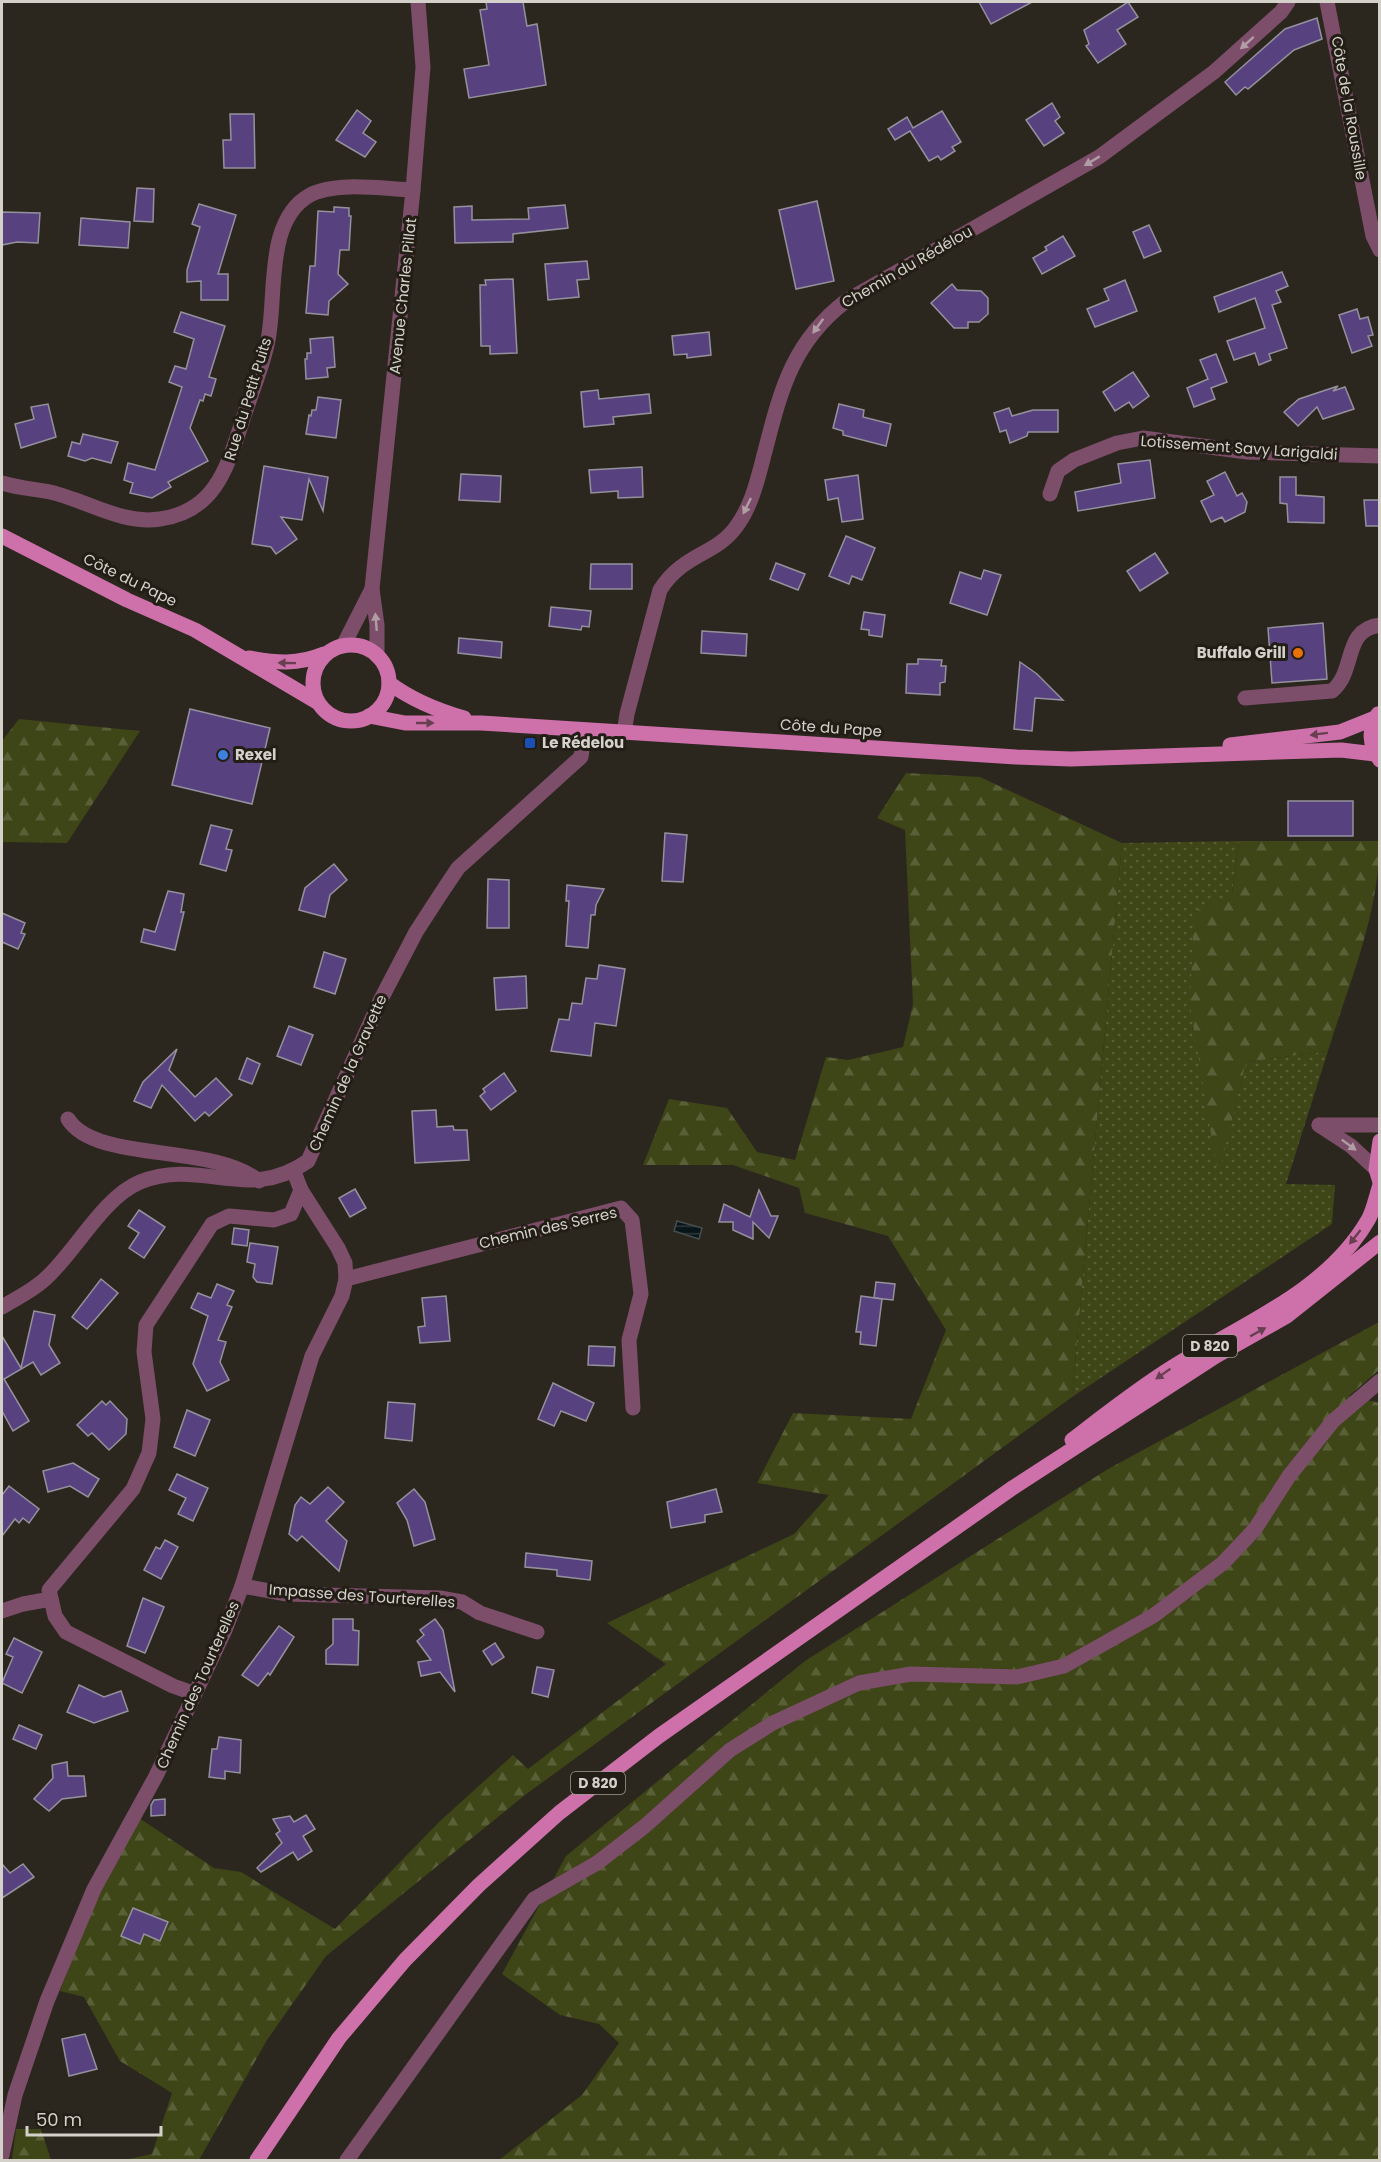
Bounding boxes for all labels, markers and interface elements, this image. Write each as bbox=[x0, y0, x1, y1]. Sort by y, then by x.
street label: Côte de la Roussille bbox=[1327, 34, 1372, 181]
one-way arrow bbox=[1240, 36, 1255, 49]
one-way arrow bbox=[1084, 155, 1100, 166]
street label: Avenue Charles Pillat bbox=[384, 217, 421, 375]
street label: Chemin du Rédélou bbox=[838, 221, 976, 313]
one-way arrow bbox=[812, 317, 824, 333]
street label: Rue du Petit Puits bbox=[219, 335, 276, 463]
street label: Lotissement Savy Larigaldi bbox=[1140, 430, 1338, 465]
one-way arrow bbox=[743, 497, 752, 514]
street label: Côte du Pape bbox=[80, 548, 181, 611]
one-way arrow bbox=[371, 613, 381, 632]
place label: Buffalo Grill bbox=[1197, 642, 1286, 663]
marker: Buffalo Grill bbox=[1291, 646, 1305, 660]
one-way arrow bbox=[277, 658, 296, 668]
street label: Côte du Pape bbox=[779, 713, 883, 742]
one-way arrow bbox=[415, 718, 434, 728]
one-way arrow bbox=[1309, 730, 1328, 739]
place label: Le Rédelou bbox=[542, 732, 624, 753]
marker: Le Rédelou bbox=[523, 736, 537, 750]
place label: Rexel bbox=[235, 744, 277, 765]
marker: Rexel bbox=[216, 748, 230, 762]
street label: Chemin de la Gravette bbox=[303, 991, 392, 1155]
one-way arrow bbox=[1341, 1139, 1357, 1152]
street label: Chemin des Serres bbox=[477, 1201, 619, 1254]
one-way arrow bbox=[1349, 1229, 1361, 1245]
one-way arrow bbox=[1250, 1327, 1267, 1337]
road number: D 820 bbox=[1183, 1335, 1237, 1357]
one-way arrow bbox=[1156, 1368, 1172, 1380]
street label: Impasse des Tourterelles bbox=[268, 1579, 456, 1613]
street label: Chemin des Tourterelles bbox=[151, 1597, 244, 1772]
road number: D 820 bbox=[571, 1772, 625, 1794]
scale bar bbox=[27, 2099, 160, 2137]
text: 50 m bbox=[36, 2107, 82, 2132]

